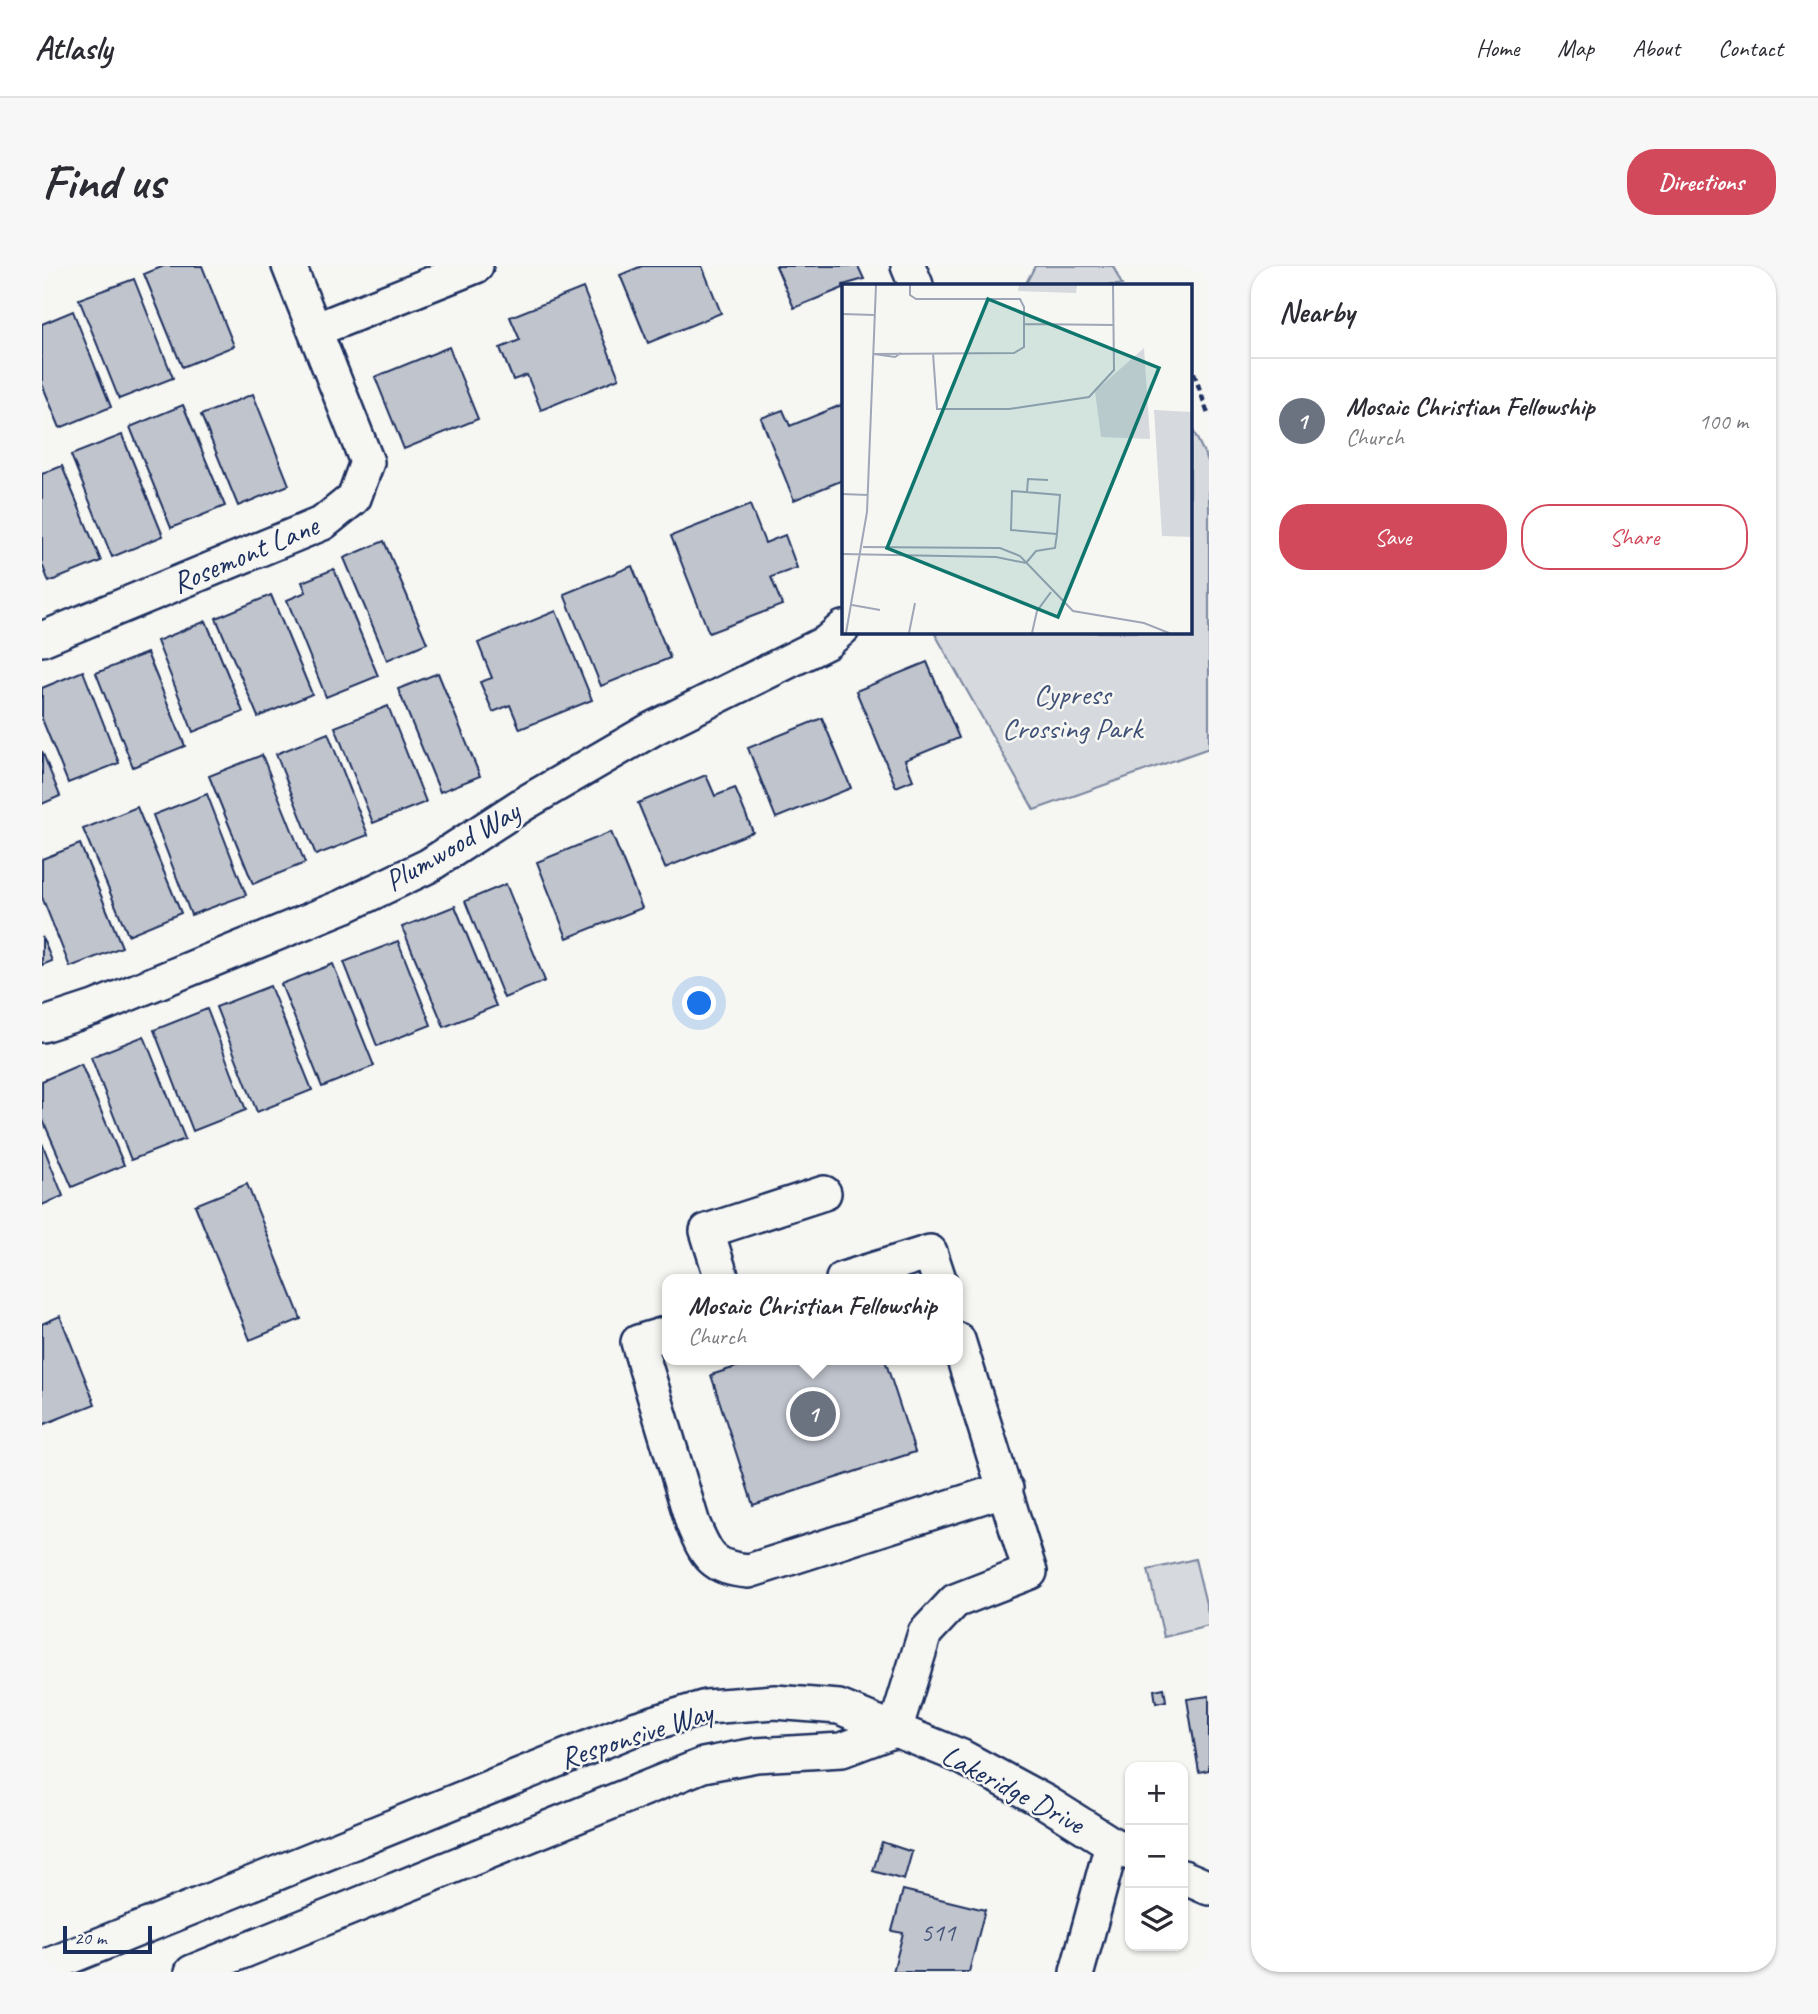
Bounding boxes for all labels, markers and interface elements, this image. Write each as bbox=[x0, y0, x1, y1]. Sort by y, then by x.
text: Atlasly bbox=[35, 27, 112, 69]
text: Home bbox=[1476, 33, 1519, 63]
text: Map bbox=[1557, 33, 1594, 63]
text: About bbox=[1632, 33, 1680, 63]
text: Contact bbox=[1718, 33, 1783, 63]
button: Directions bbox=[1627, 149, 1776, 215]
text: Find us bbox=[42, 151, 164, 213]
inset map bbox=[842, 284, 1192, 634]
text: Nearby bbox=[1279, 293, 1355, 331]
text: Mosaic Christian Fellowship bbox=[1346, 390, 1594, 423]
text: 1 bbox=[1297, 407, 1307, 436]
text: 100 m bbox=[1699, 407, 1748, 436]
text: Church bbox=[1346, 423, 1404, 452]
button: Save bbox=[1279, 504, 1507, 570]
button: Share bbox=[1521, 504, 1748, 570]
street label: Rosemont Lane bbox=[166, 505, 326, 602]
park label: Cypress Crossing Park bbox=[1002, 675, 1144, 747]
street label: Plumwood Way bbox=[378, 791, 528, 900]
your location bbox=[682, 986, 716, 1020]
popup bbox=[662, 1274, 963, 1365]
text: Mosaic Christian Fellowship bbox=[688, 1289, 937, 1322]
text: Church bbox=[688, 1322, 746, 1351]
pin: 1 bbox=[790, 1388, 836, 1440]
street label: Responsive Way bbox=[555, 1692, 720, 1777]
street label: Lakeridge Drive bbox=[935, 1736, 1093, 1843]
map controls bbox=[1125, 1762, 1188, 1951]
button: + bbox=[1125, 1762, 1188, 1825]
button: − bbox=[1125, 1825, 1188, 1888]
button: layers bbox=[1125, 1888, 1188, 1951]
house number: 511 bbox=[920, 1916, 957, 1949]
scale bar bbox=[63, 1923, 152, 1955]
text: 20 m bbox=[74, 1926, 106, 1950]

